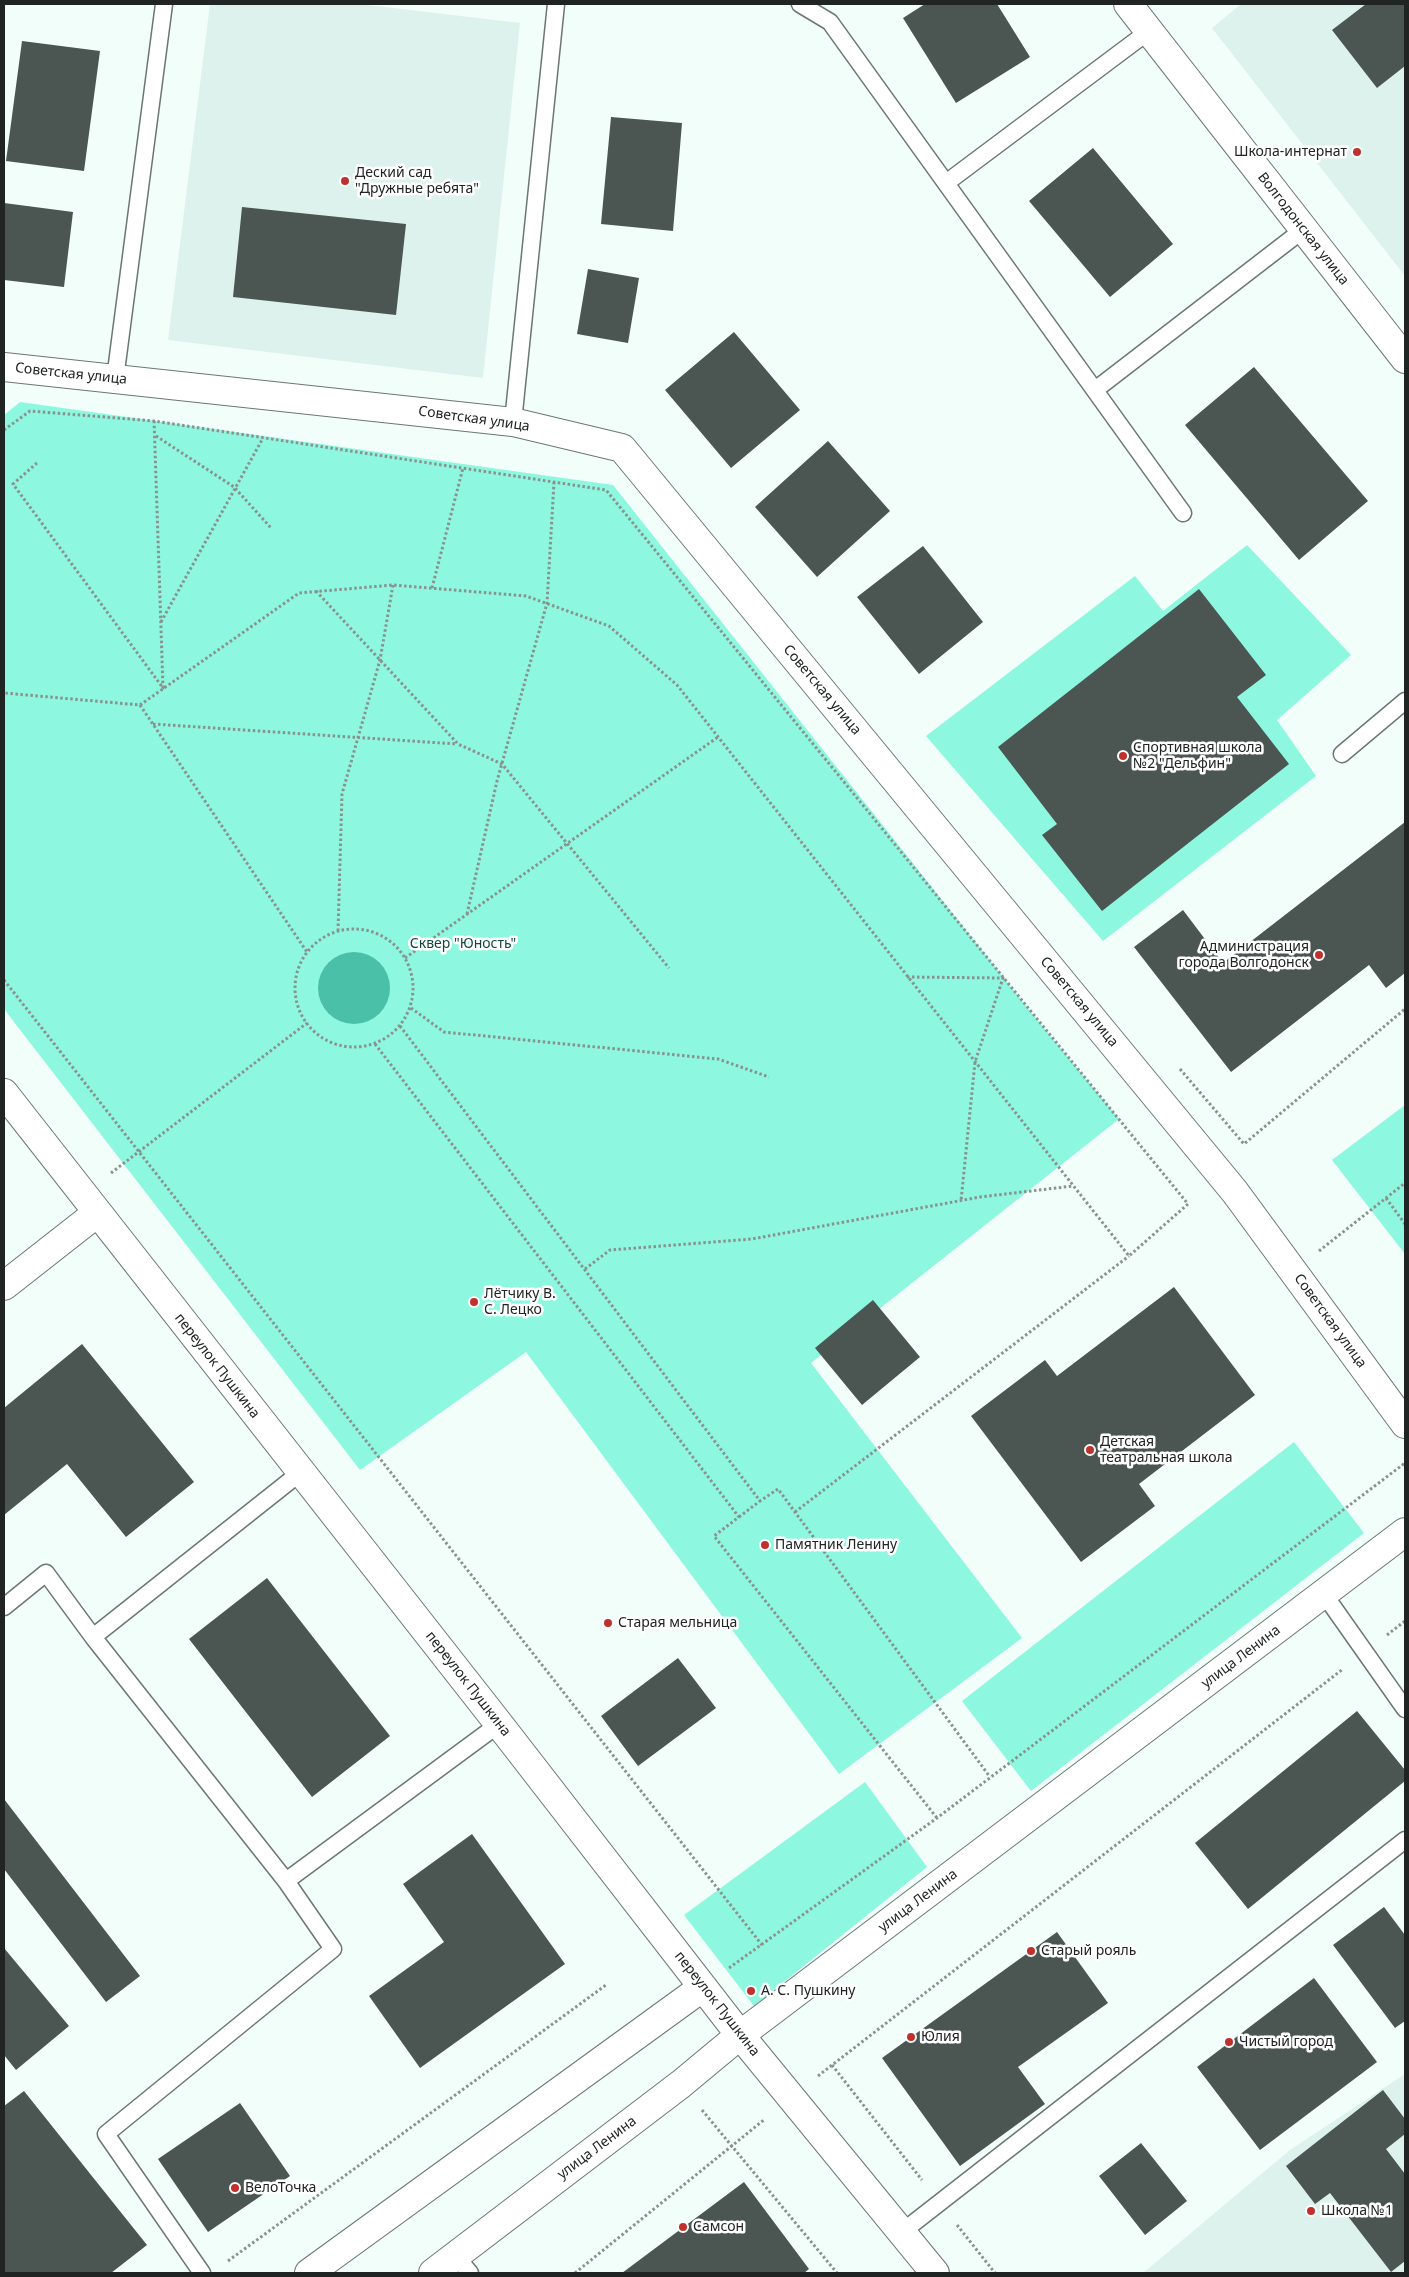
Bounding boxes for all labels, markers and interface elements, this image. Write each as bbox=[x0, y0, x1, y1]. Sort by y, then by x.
place label: Школа-интернат bbox=[1234, 144, 1347, 160]
marker: Школа-интернат bbox=[1351, 146, 1363, 158]
place label: Деский сад "Дружные ребята" bbox=[355, 165, 479, 198]
street label: Волгодонская улица bbox=[1254, 169, 1352, 289]
marker: Деский сад "Дружные ребята" bbox=[339, 175, 351, 187]
street label: Советская улица bbox=[14, 360, 128, 388]
street label: Советская улица bbox=[417, 403, 531, 435]
street label: Советская улица bbox=[779, 642, 865, 738]
place label: Спортивная школа №2 "Дельфин" bbox=[1133, 740, 1262, 772]
marker: Спортивная школа №2 "Дельфин" bbox=[1117, 750, 1129, 762]
park label: Сквер "Юность" bbox=[410, 936, 516, 952]
place label: Администрация города Волгодонск bbox=[1179, 939, 1309, 972]
marker: Администрация города Волгодонск bbox=[1313, 949, 1325, 961]
street label: Советская улица bbox=[1036, 954, 1122, 1050]
street label: Советская улица bbox=[1290, 1271, 1370, 1371]
place label: Лётчику В. С. Лецко bbox=[484, 1286, 556, 1318]
marker: Лётчику В. С. Лецко bbox=[468, 1296, 480, 1308]
street label: переулок Пушкина bbox=[171, 1310, 263, 1422]
place label: Детская театральная школа bbox=[1100, 1434, 1232, 1466]
marker: Детская театральная школа bbox=[1084, 1444, 1096, 1456]
place label: Памятник Ленину bbox=[775, 1537, 897, 1553]
marker: Памятник Ленину bbox=[759, 1539, 771, 1551]
place label: Старая мельница bbox=[618, 1615, 737, 1631]
marker: Старая мельница bbox=[602, 1617, 614, 1629]
street label: улица Ленина bbox=[1198, 1622, 1284, 1692]
street label: переулок Пушкина bbox=[422, 1628, 514, 1740]
street label: улица Ленина bbox=[875, 1866, 961, 1936]
place label: Старый рояль bbox=[1041, 1943, 1136, 1959]
marker: Старый рояль bbox=[1025, 1945, 1037, 1957]
street label: переулок Пушкина bbox=[671, 1948, 763, 2060]
place label: А. С. Пушкину bbox=[761, 1983, 855, 1999]
marker: А. С. Пушкину bbox=[745, 1985, 757, 1997]
place label: Юлия bbox=[921, 2029, 960, 2045]
marker: Юлия bbox=[905, 2031, 917, 2043]
place label: Чистый город bbox=[1239, 2034, 1333, 2050]
marker: Чистый город bbox=[1223, 2036, 1235, 2048]
street label: улица Ленина bbox=[554, 2113, 640, 2183]
place label: ВелоТочка bbox=[245, 2180, 316, 2196]
marker: ВелоТочка bbox=[229, 2182, 241, 2194]
place label: Школа №1 bbox=[1321, 2203, 1393, 2219]
marker: Школа №1 bbox=[1305, 2205, 1317, 2217]
place label: Самсон bbox=[693, 2219, 744, 2235]
marker: Самсон bbox=[677, 2221, 689, 2233]

